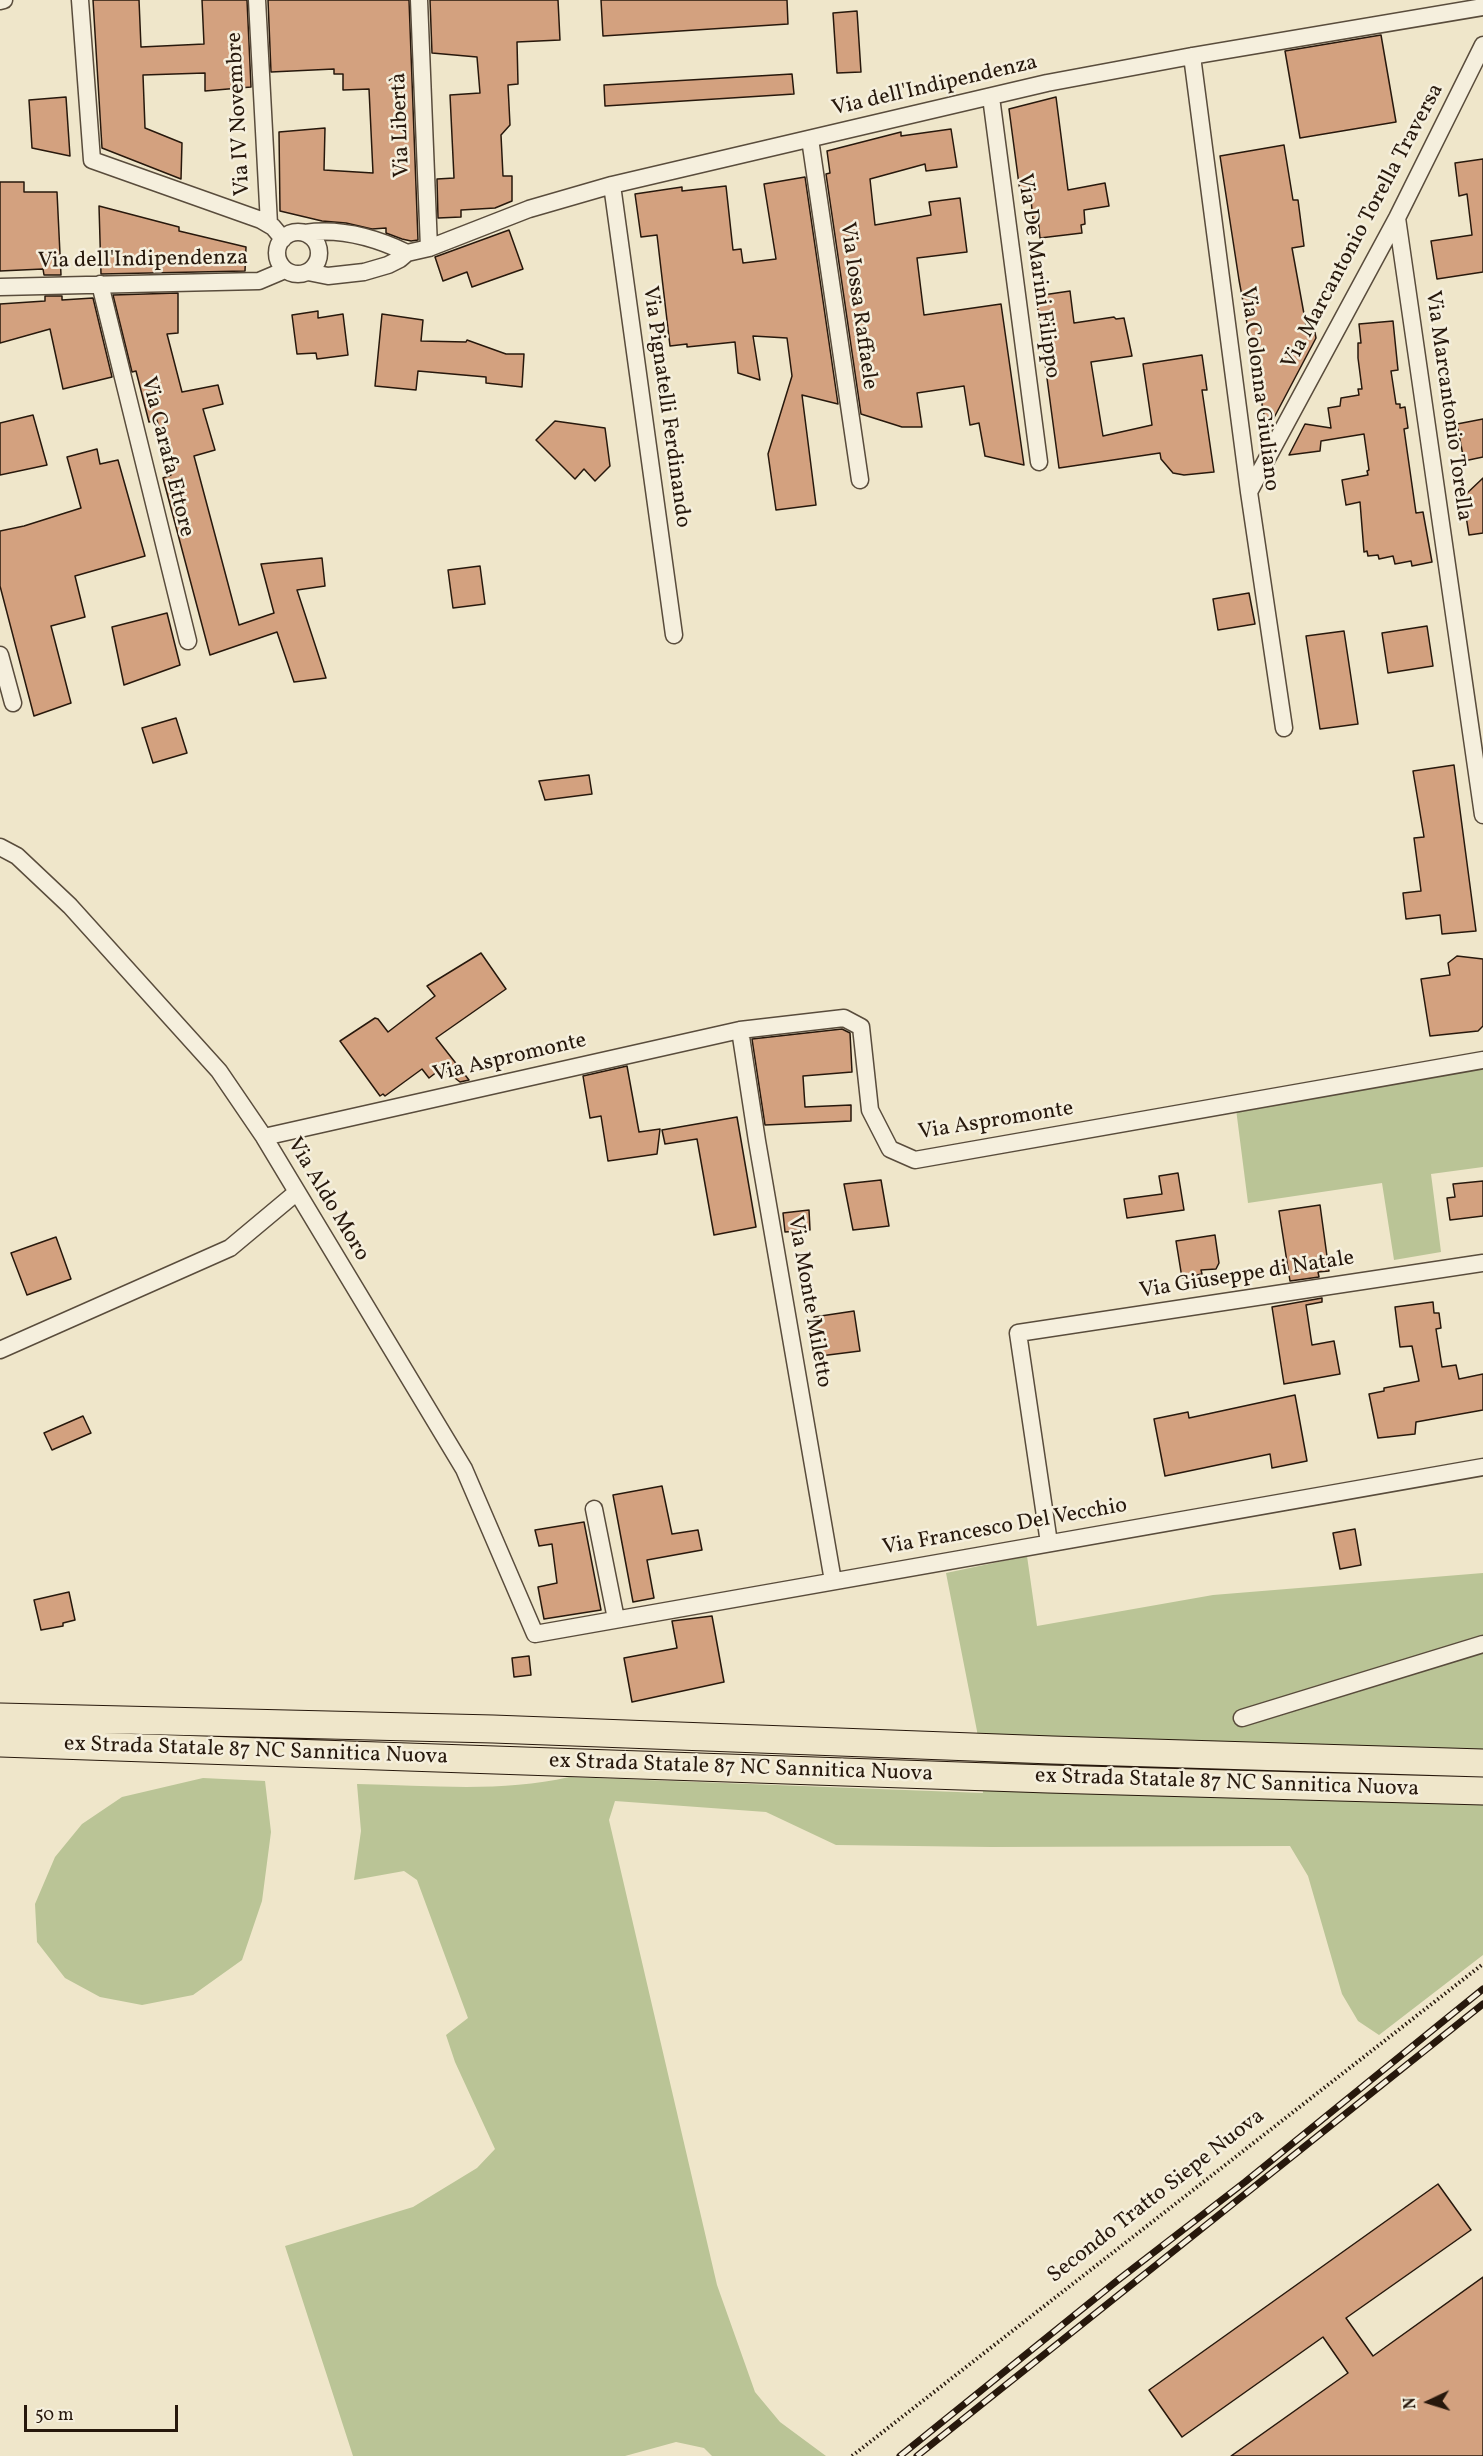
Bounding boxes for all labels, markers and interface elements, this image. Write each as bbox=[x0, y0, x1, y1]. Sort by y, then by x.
street label: Via IV Novembre bbox=[223, 31, 257, 197]
street label: Via dell'Indipendenza bbox=[830, 50, 1040, 124]
street label: Via Libertà bbox=[387, 72, 417, 178]
street label: Via Marcantonio Torella Traversa bbox=[1277, 80, 1451, 374]
street label: Via De Marini Filippo bbox=[1010, 172, 1064, 380]
street label: Via Iossa Raffaele bbox=[832, 221, 882, 391]
street label: Via dell'Indipendenza bbox=[38, 246, 248, 276]
street label: Via Pignatelli Ferdinando bbox=[635, 284, 695, 530]
street label: Via Colonna Giuliano bbox=[1232, 285, 1284, 493]
street label: Via Marcantonio Torella bbox=[1418, 289, 1476, 523]
street label: Via Carafa Ettore bbox=[133, 374, 199, 540]
street label: Via Aspromonte bbox=[431, 1029, 589, 1089]
street label: Via Aspromonte bbox=[917, 1097, 1075, 1147]
street label: Via Aldo Moro bbox=[280, 1134, 374, 1266]
street label: Via Monte Miletto bbox=[780, 1214, 836, 1390]
street label: Via Giuseppe di Natale bbox=[1138, 1246, 1356, 1306]
street label: Via Francesco Del Vecchio bbox=[881, 1493, 1129, 1563]
street label: ex Strada Statale 87 NC Sannitica Nuova bbox=[63, 1732, 449, 1772]
street label: ex Strada Statale 87 NC Sannitica Nuova bbox=[548, 1749, 934, 1789]
street label: ex Strada Statale 87 NC Sannitica Nuova bbox=[1034, 1764, 1420, 1804]
street label: Secondo Tratto Siepe Nuova bbox=[1043, 2104, 1271, 2290]
north arrow bbox=[1399, 2372, 1459, 2432]
scale bar bbox=[27, 2393, 182, 2431]
text: N bbox=[1400, 2397, 1422, 2410]
text: 50 m bbox=[35, 2403, 74, 2428]

